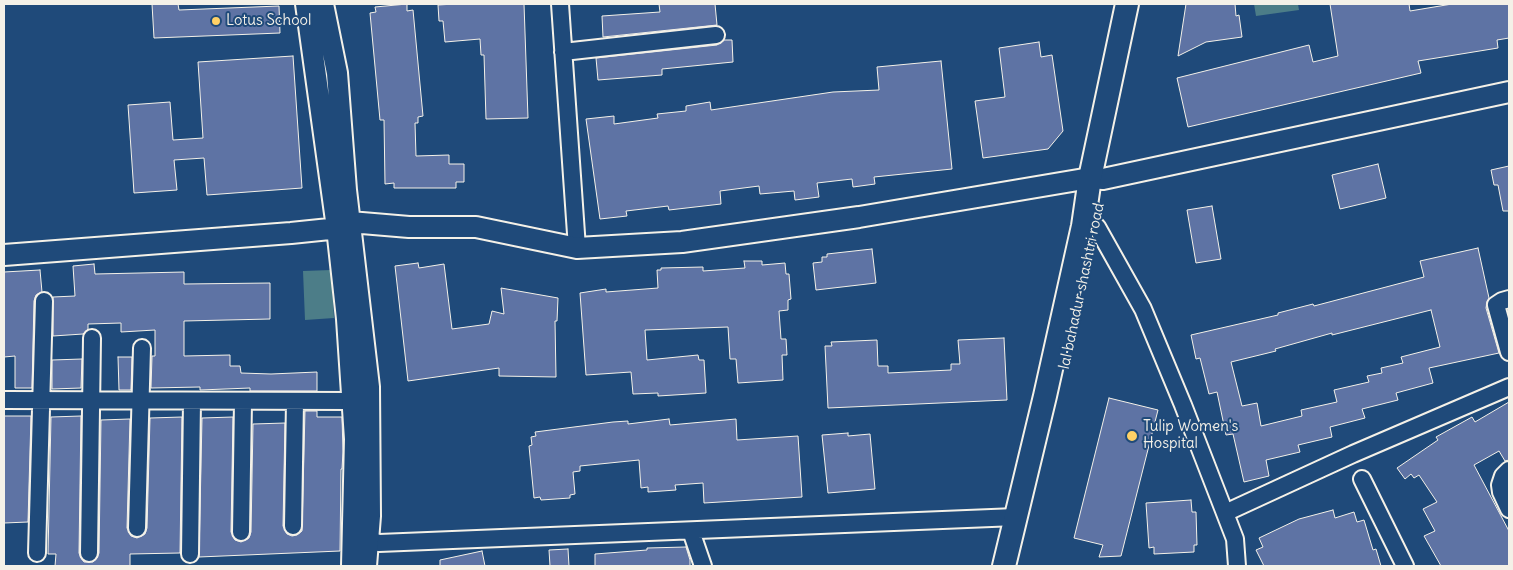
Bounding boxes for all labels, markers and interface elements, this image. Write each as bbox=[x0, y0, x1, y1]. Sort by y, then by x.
place label: Lotus School bbox=[226, 12, 311, 30]
marker: Lotus School bbox=[210, 15, 222, 27]
street label: lal bahadur shashtri road bbox=[1056, 201, 1108, 371]
place label: Tulip Women's Hospital bbox=[1143, 418, 1238, 453]
marker: Tulip Women's Hospital bbox=[1125, 429, 1139, 443]

